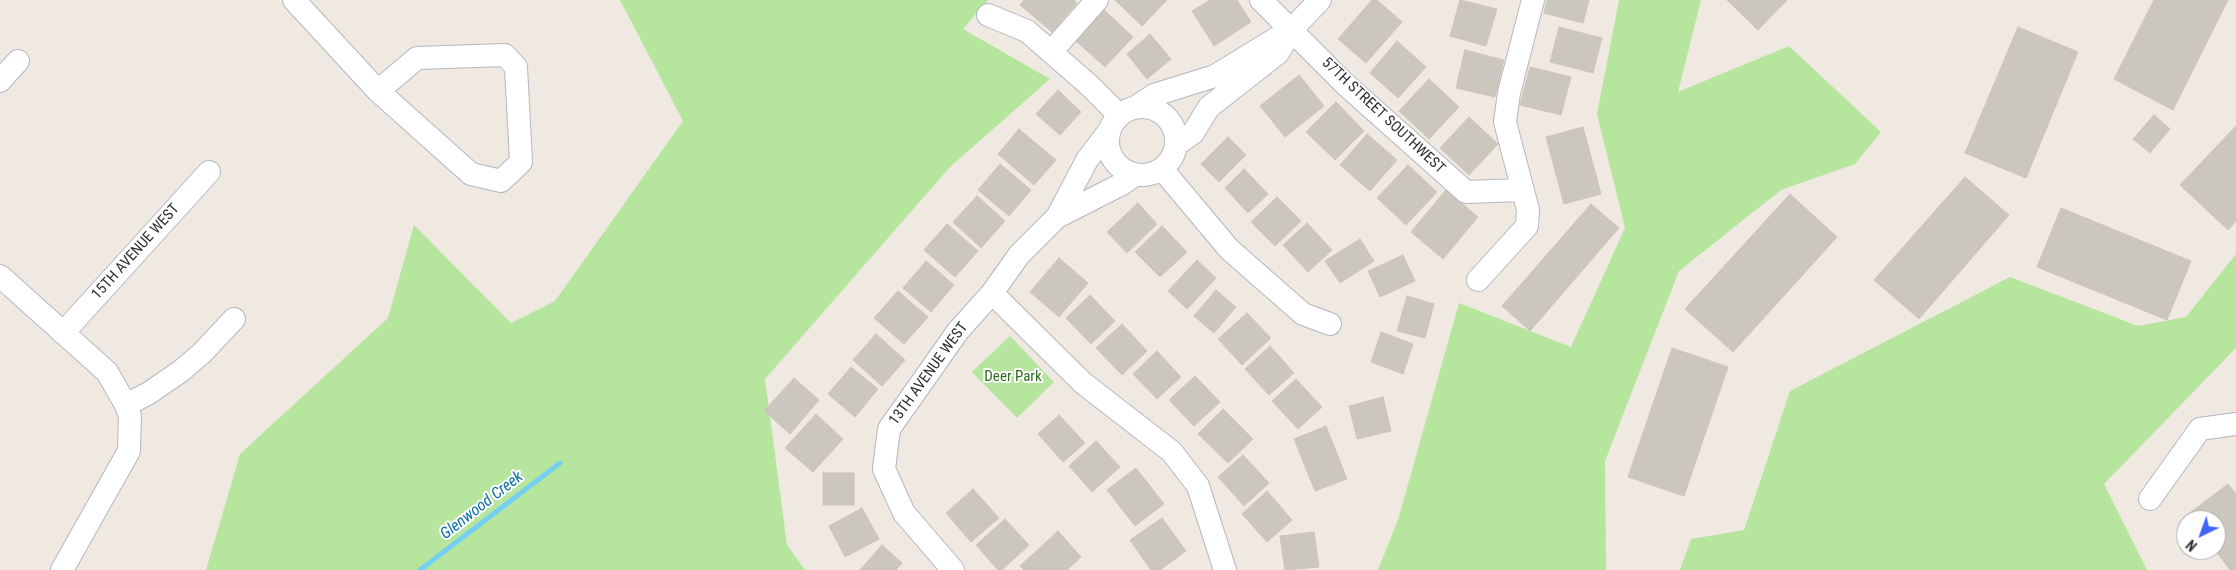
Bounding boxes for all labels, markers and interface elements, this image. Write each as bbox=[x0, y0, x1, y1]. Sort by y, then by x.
street label: 57TH STREET SOUTHWEST bbox=[1318, 54, 1448, 178]
street label: 15TH AVENUE WEST bbox=[88, 201, 184, 303]
street label: 13TH AVENUE WEST bbox=[886, 319, 972, 429]
park label: Deer Park bbox=[984, 368, 1042, 386]
water label: Glenwood Creek bbox=[437, 468, 527, 544]
north arrow bbox=[2176, 510, 2226, 560]
text: N bbox=[2183, 537, 2200, 554]

